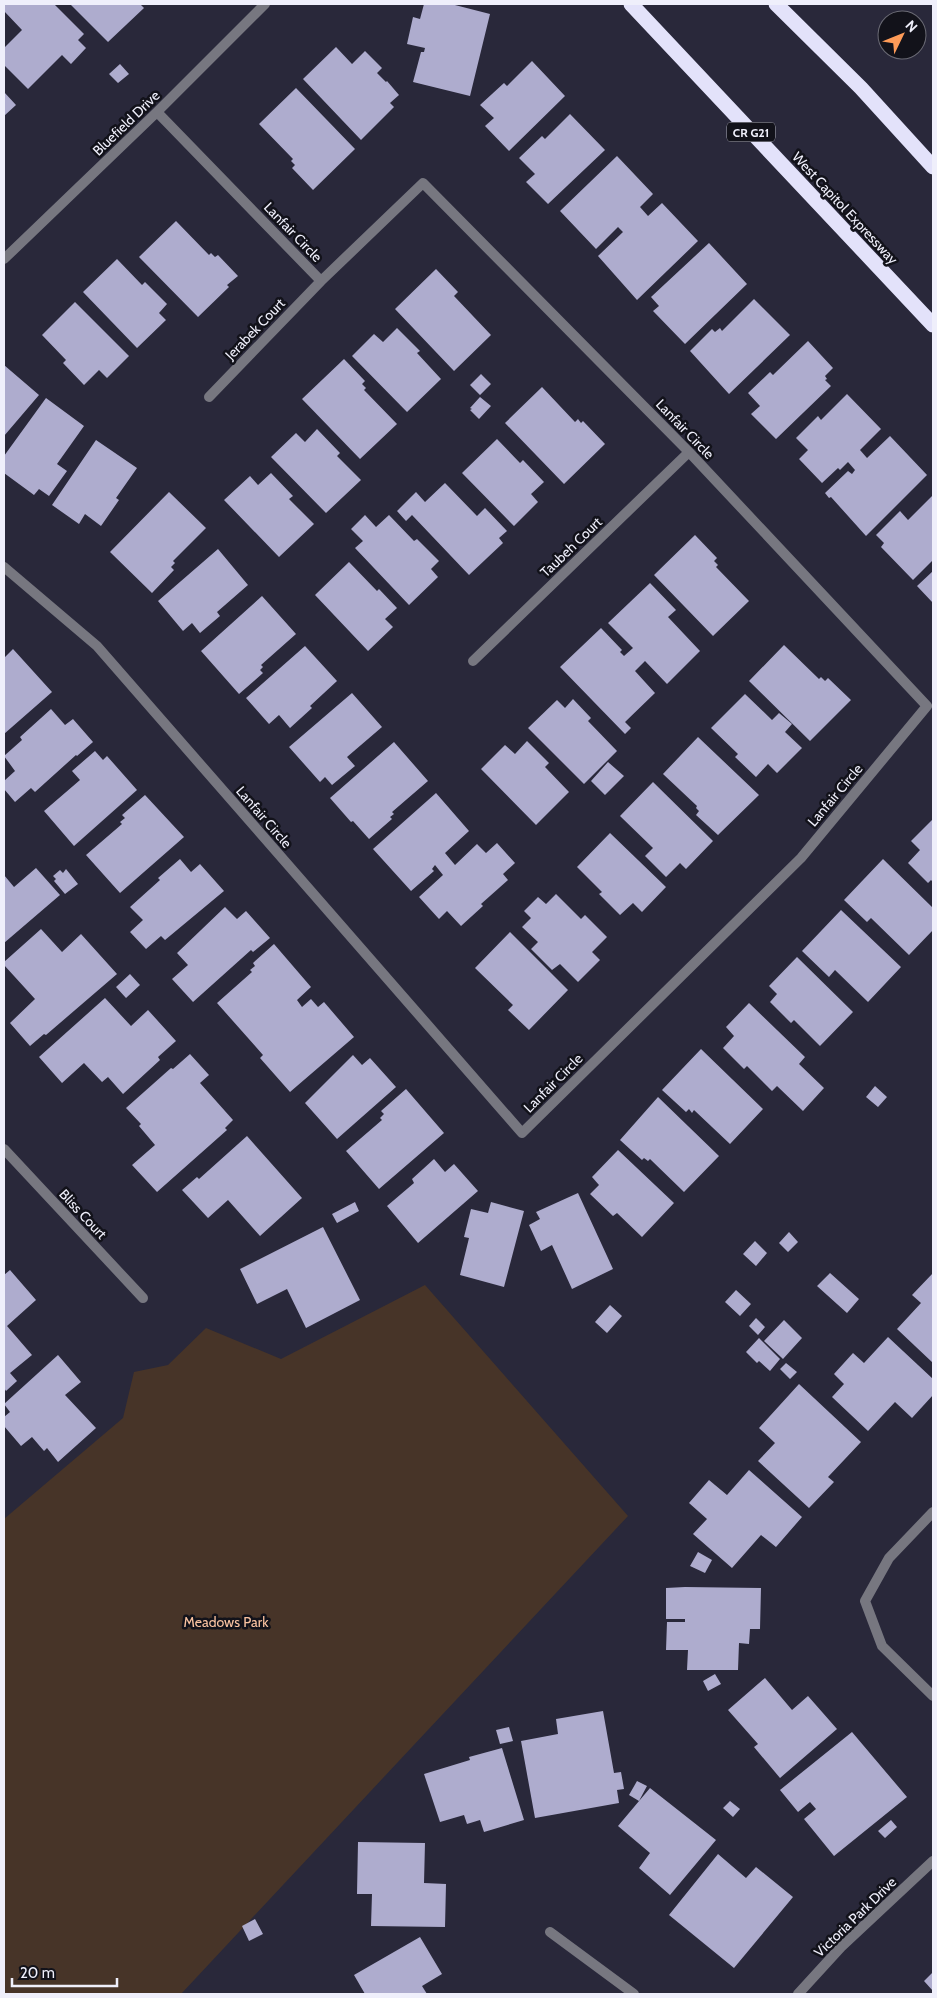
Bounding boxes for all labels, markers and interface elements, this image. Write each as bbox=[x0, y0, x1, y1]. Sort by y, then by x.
north arrow bbox=[877, 10, 927, 60]
text: N bbox=[902, 16, 921, 36]
street label: Bluefield Drive bbox=[89, 87, 163, 159]
road number: CR G21 bbox=[727, 122, 775, 142]
street label: West Capitol Expressway bbox=[788, 148, 902, 268]
street label: Lanfair Circle bbox=[260, 198, 326, 266]
street label: Jerabek Court bbox=[221, 294, 289, 364]
street label: Lanfair Circle bbox=[652, 395, 718, 463]
street label: Taubeh Court bbox=[536, 513, 606, 581]
street label: Lanfair Circle bbox=[804, 760, 866, 830]
street label: Lanfair Circle bbox=[232, 782, 296, 852]
street label: Lanfair Circle bbox=[520, 1050, 586, 1116]
street label: Bliss Court bbox=[55, 1185, 111, 1243]
park label: Meadows Park bbox=[184, 1613, 269, 1631]
street label: Victoria Park Drive bbox=[810, 1873, 900, 1961]
scale bar bbox=[12, 1956, 118, 1988]
text: 20 m bbox=[20, 1964, 55, 1982]

